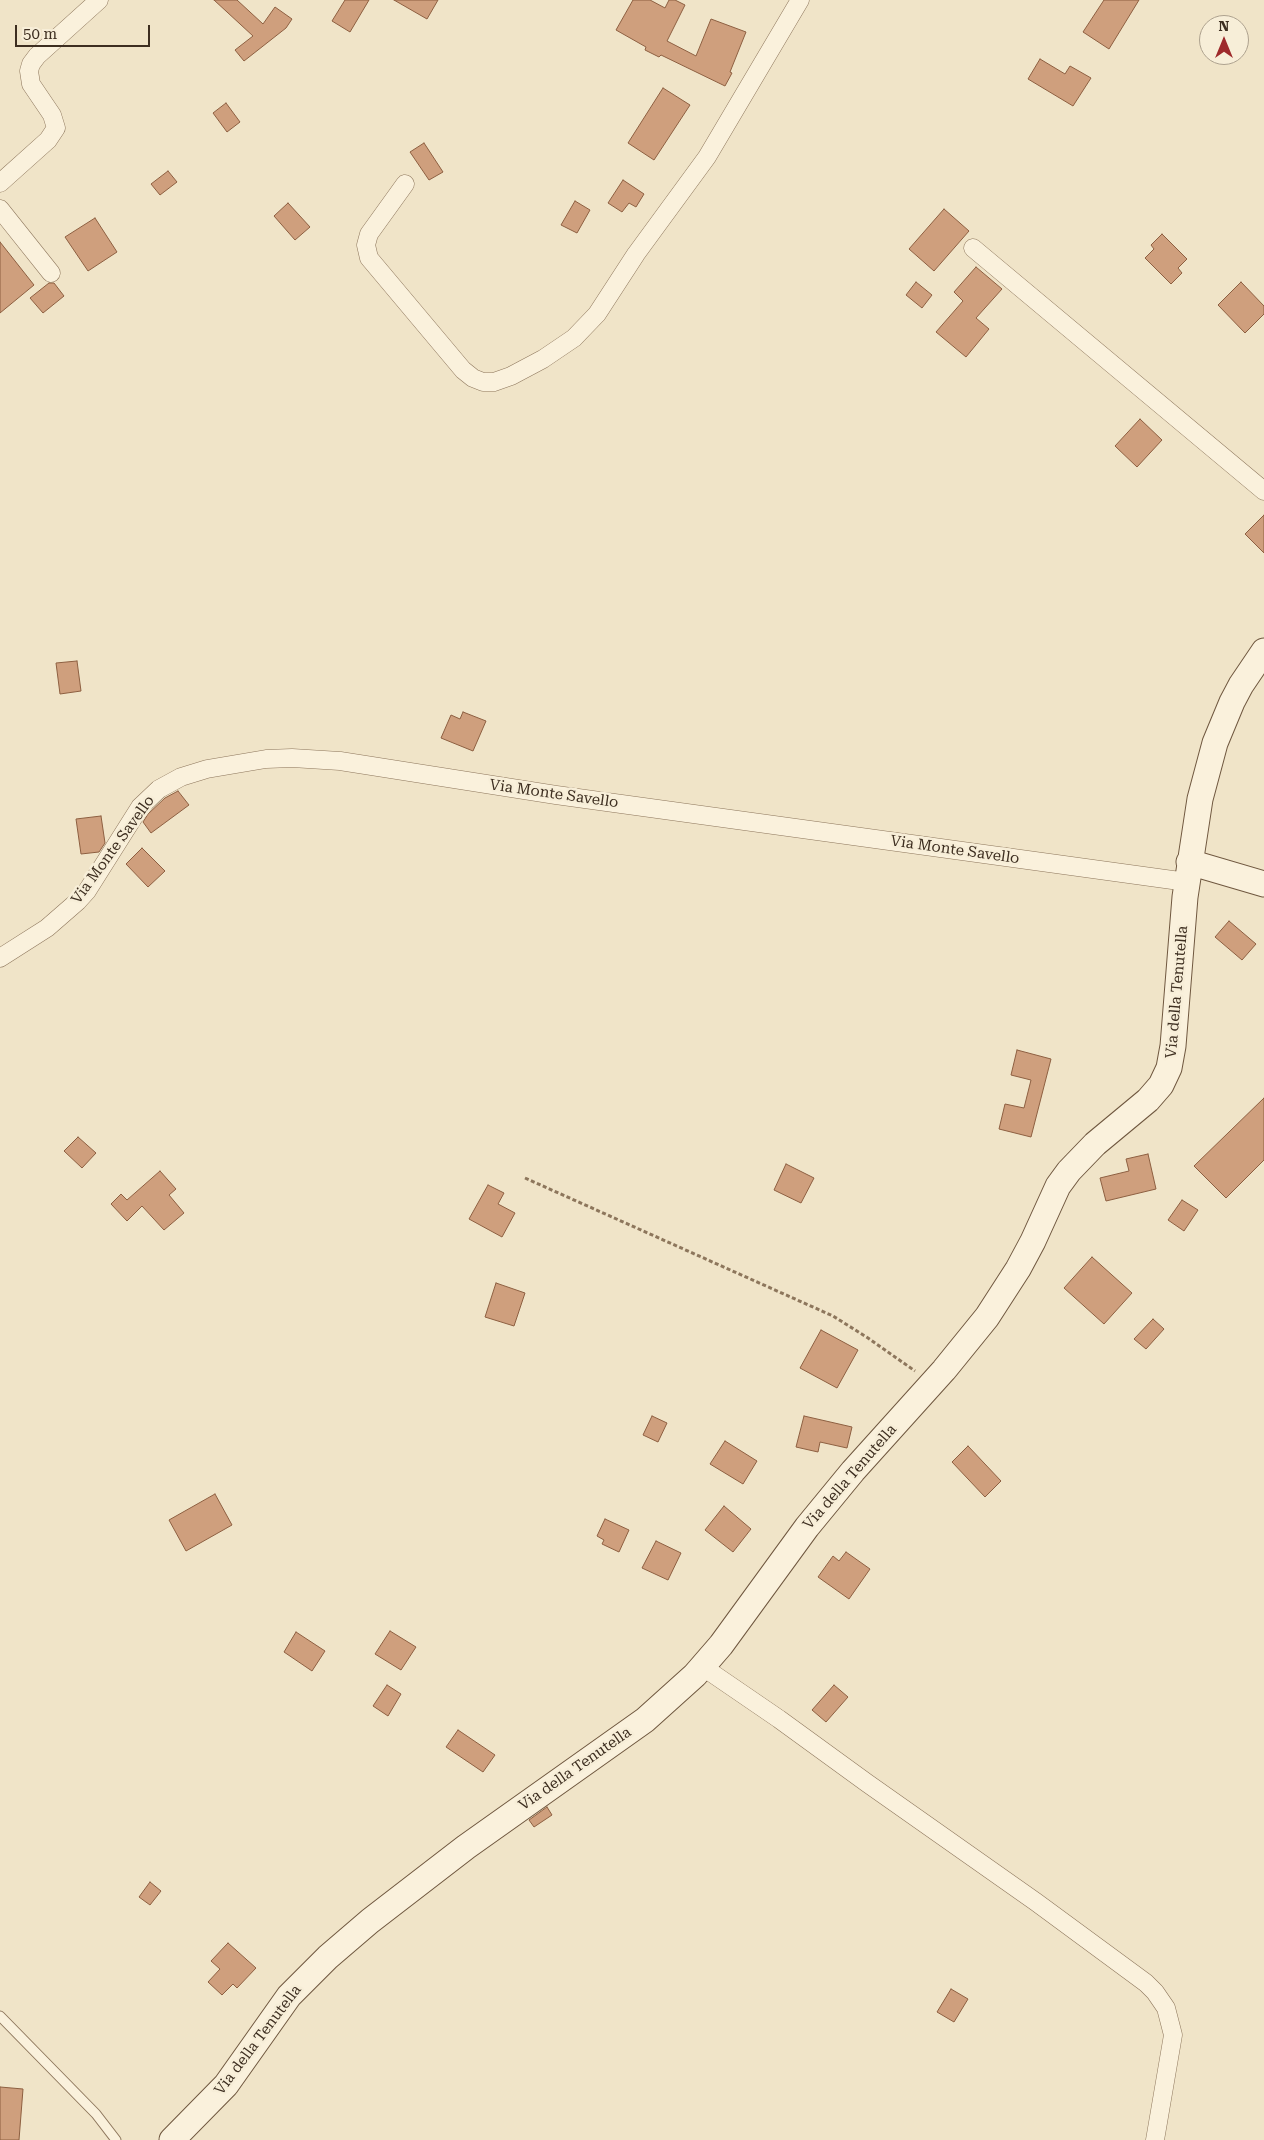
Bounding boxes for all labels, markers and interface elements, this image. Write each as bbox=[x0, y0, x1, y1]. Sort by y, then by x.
scale bar bbox=[18, 15, 152, 47]
north arrow bbox=[1199, 15, 1249, 65]
text: N bbox=[1219, 18, 1229, 34]
text: 50 m bbox=[23, 25, 57, 43]
street label: Via Monte Savello bbox=[488, 776, 620, 812]
street label: Via Monte Savello bbox=[68, 792, 158, 908]
street label: Via Monte Savello bbox=[889, 832, 1021, 868]
street label: Via della Tenutella bbox=[1162, 925, 1192, 1059]
street label: Via della Tenutella bbox=[800, 1421, 900, 1533]
street label: Via della Tenutella bbox=[515, 1723, 635, 1815]
street label: Via della Tenutella bbox=[211, 1981, 305, 2099]

